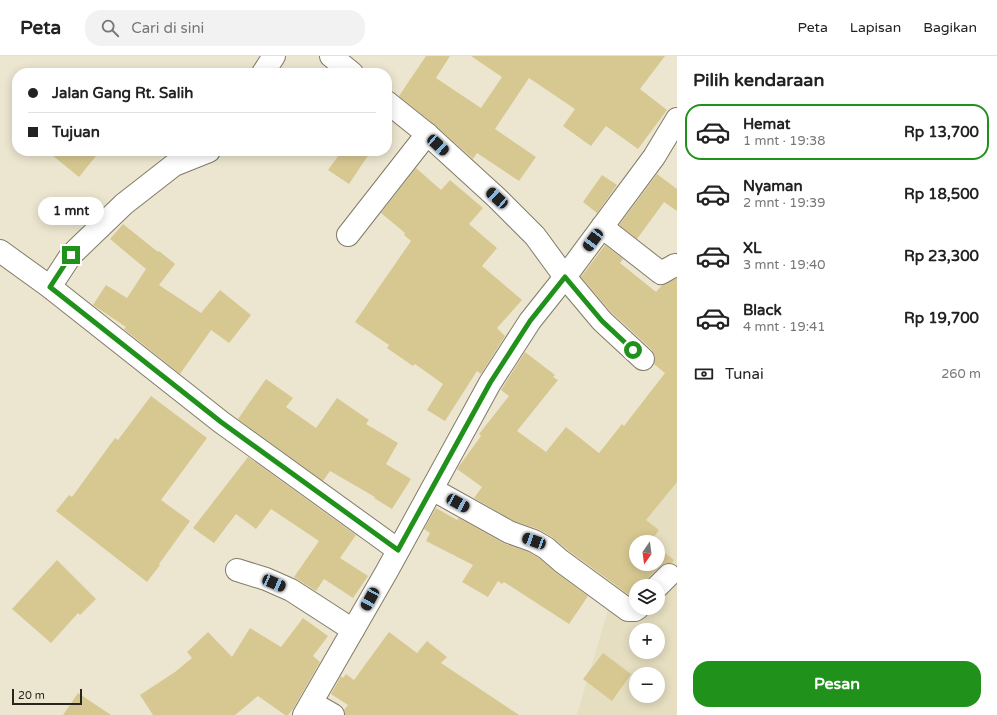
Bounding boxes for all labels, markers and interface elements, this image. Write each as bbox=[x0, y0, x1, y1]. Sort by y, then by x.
search box bbox=[85, 10, 365, 46]
text: Peta bbox=[20, 17, 61, 39]
icon: search bbox=[99, 17, 121, 39]
text: Cari di sini bbox=[131, 19, 204, 37]
text: Peta bbox=[797, 19, 828, 36]
text: Lapisan bbox=[850, 19, 901, 36]
text: Bagikan bbox=[923, 19, 977, 36]
text: Pilih kendaraan bbox=[693, 69, 824, 91]
text: Jalan Gang Rt. Salih bbox=[52, 84, 193, 102]
icon: car bbox=[695, 114, 731, 150]
text: Hemat bbox=[743, 115, 790, 133]
text: Tujuan bbox=[52, 123, 100, 141]
text: Rp 13,700 bbox=[904, 123, 979, 141]
car bbox=[425, 133, 451, 157]
text: 1 mnt · 19:38 bbox=[743, 133, 825, 149]
icon: car bbox=[695, 176, 731, 212]
text: Nyaman bbox=[743, 177, 803, 195]
text: Rp 18,500 bbox=[904, 185, 979, 203]
car bbox=[484, 186, 510, 210]
text: 2 mnt · 19:39 bbox=[743, 195, 825, 211]
callout: 1 mnt bbox=[38, 197, 104, 225]
text: 1 mnt bbox=[53, 203, 89, 219]
car bbox=[581, 227, 605, 253]
icon: car bbox=[695, 238, 731, 274]
text: XL bbox=[743, 239, 762, 257]
route end bbox=[62, 246, 80, 264]
text: Rp 23,300 bbox=[904, 247, 979, 265]
text: 3 mnt · 19:40 bbox=[743, 257, 825, 273]
icon: car bbox=[695, 300, 731, 336]
text: Black bbox=[743, 301, 782, 319]
text: Rp 19,700 bbox=[904, 309, 979, 327]
text: 4 mnt · 19:41 bbox=[743, 319, 825, 335]
route start bbox=[624, 341, 642, 359]
icon: cash bbox=[693, 363, 715, 385]
text: Tunai bbox=[725, 365, 764, 383]
text: 260 m bbox=[941, 366, 981, 382]
car bbox=[445, 492, 471, 514]
car bbox=[521, 531, 547, 551]
north arrow bbox=[629, 535, 665, 571]
map controls bbox=[629, 535, 665, 703]
car bbox=[261, 573, 287, 593]
button: layers bbox=[629, 579, 665, 615]
car bbox=[359, 586, 381, 612]
button: + bbox=[629, 623, 665, 659]
button: Pesan bbox=[693, 661, 981, 707]
button: − bbox=[629, 667, 665, 703]
scale bar bbox=[12, 687, 82, 706]
text: 20 m bbox=[18, 689, 45, 702]

